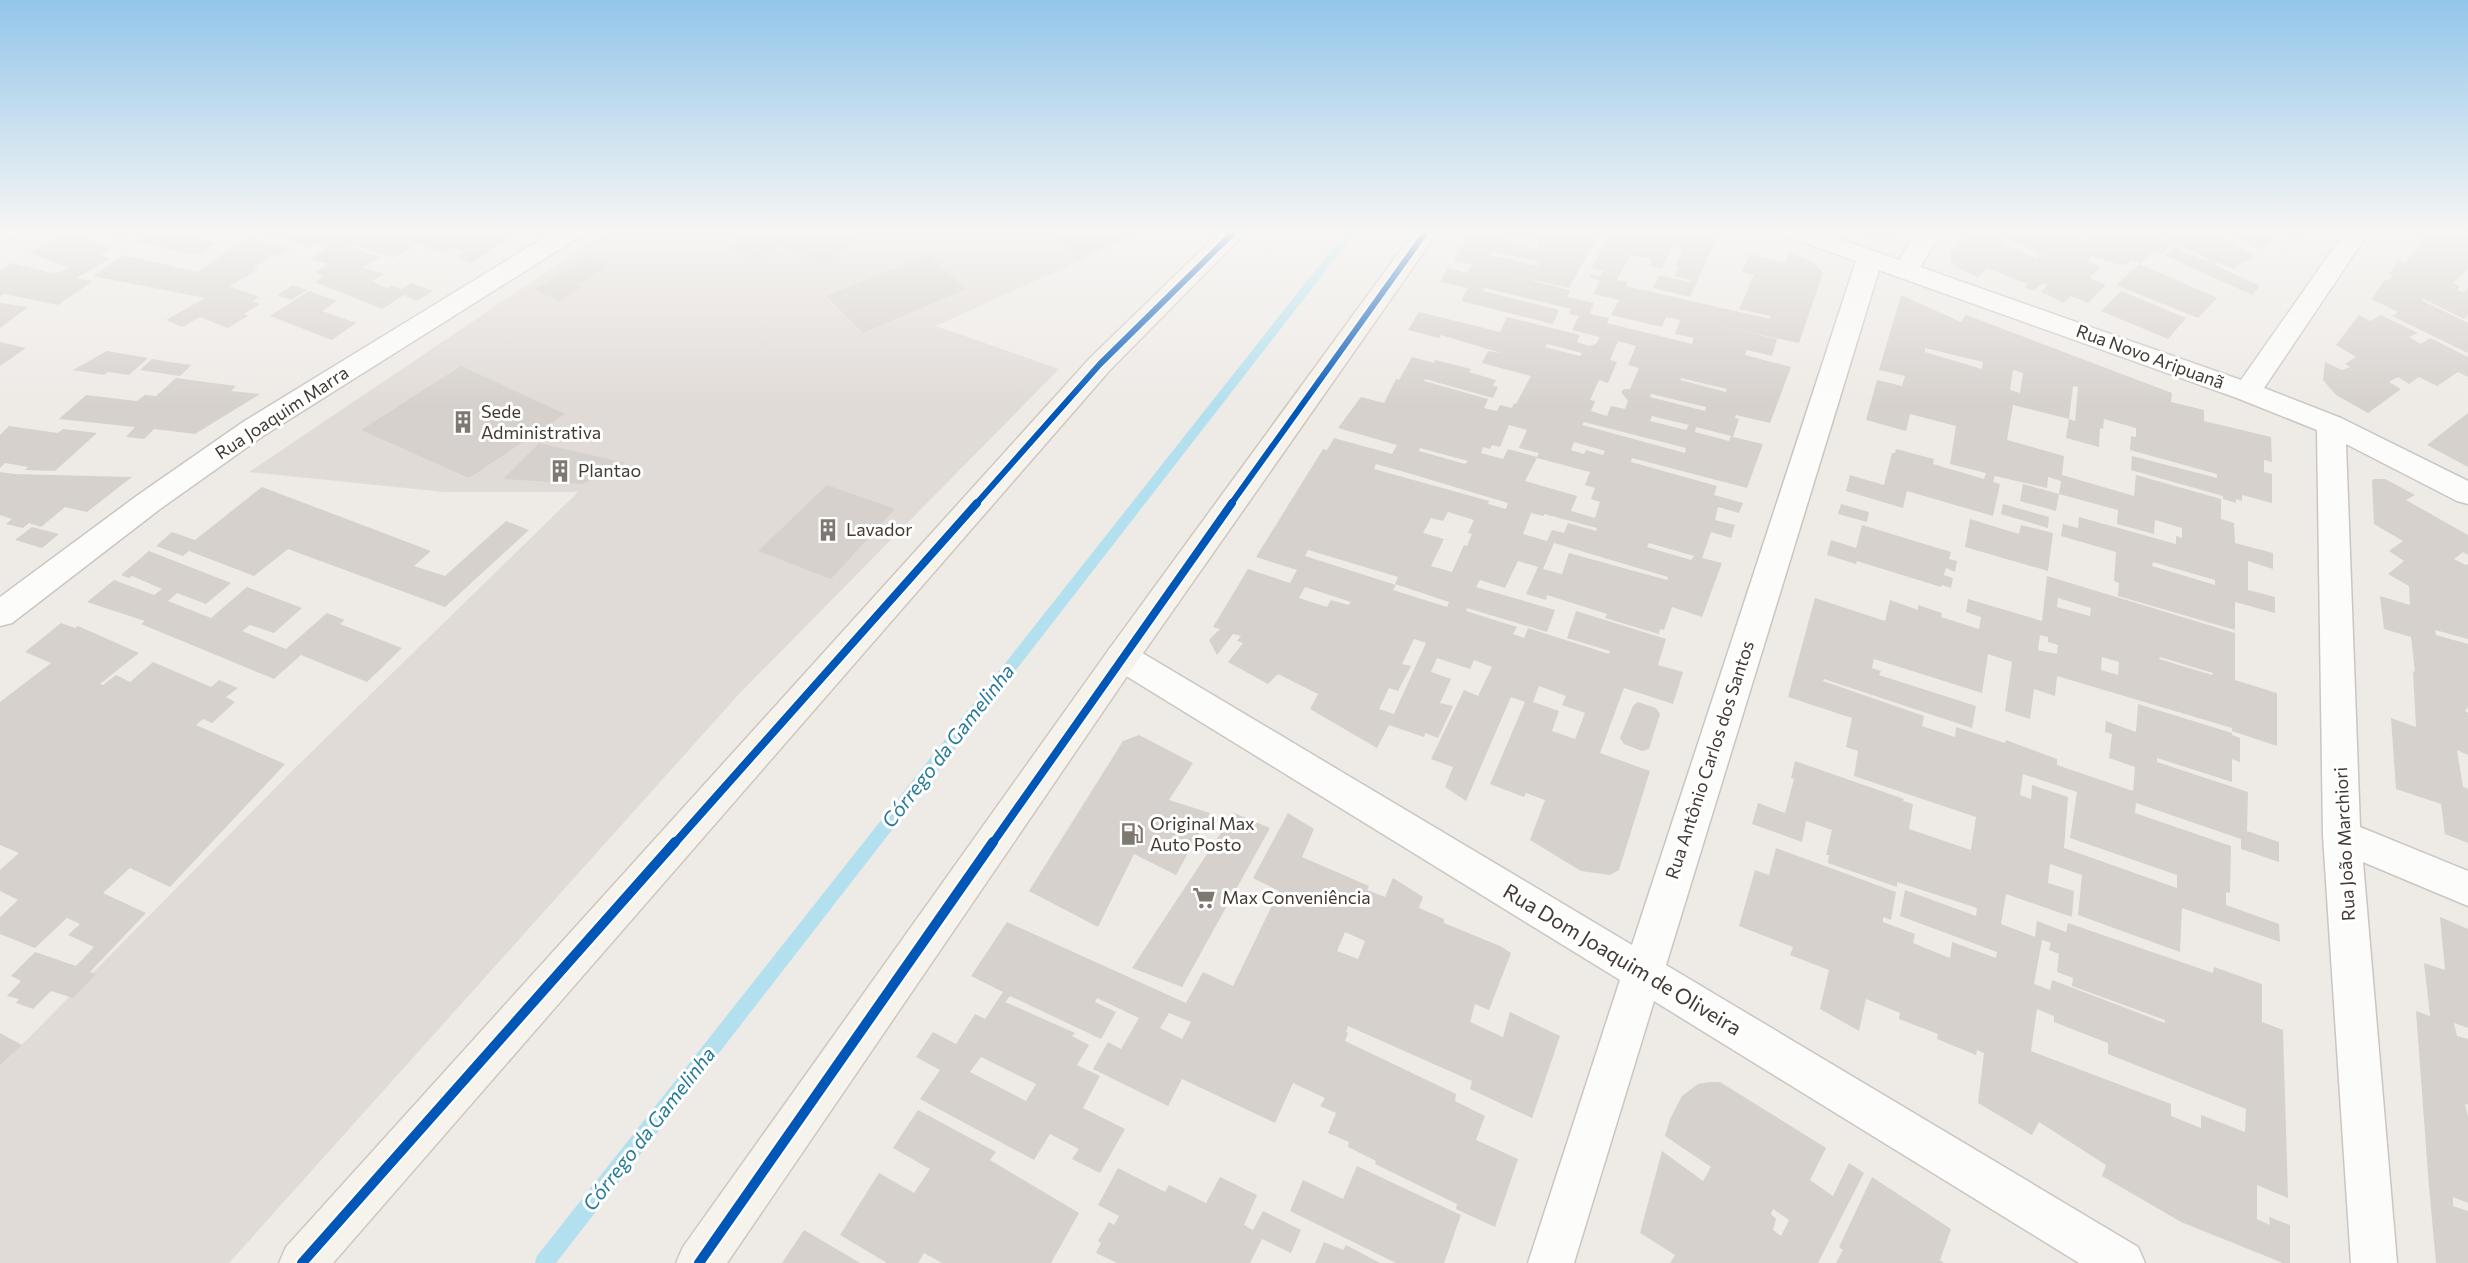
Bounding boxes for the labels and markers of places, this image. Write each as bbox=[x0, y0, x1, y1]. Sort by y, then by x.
place label: Sede Administrativa bbox=[481, 400, 601, 443]
building icon: Sede Administrativa bbox=[450, 409, 476, 435]
building icon: Plantao bbox=[547, 458, 573, 484]
place label: Plantao bbox=[578, 459, 641, 481]
building icon: Lavador bbox=[815, 517, 841, 543]
place label: Lavador bbox=[846, 518, 912, 540]
place label: Original Max Auto Posto bbox=[1150, 812, 1255, 855]
fuel station icon: Original Max Auto Posto bbox=[1119, 821, 1145, 847]
supermarket icon: Max Conveniência bbox=[1191, 885, 1217, 911]
place label: Max Conveniência bbox=[1222, 886, 1371, 908]

